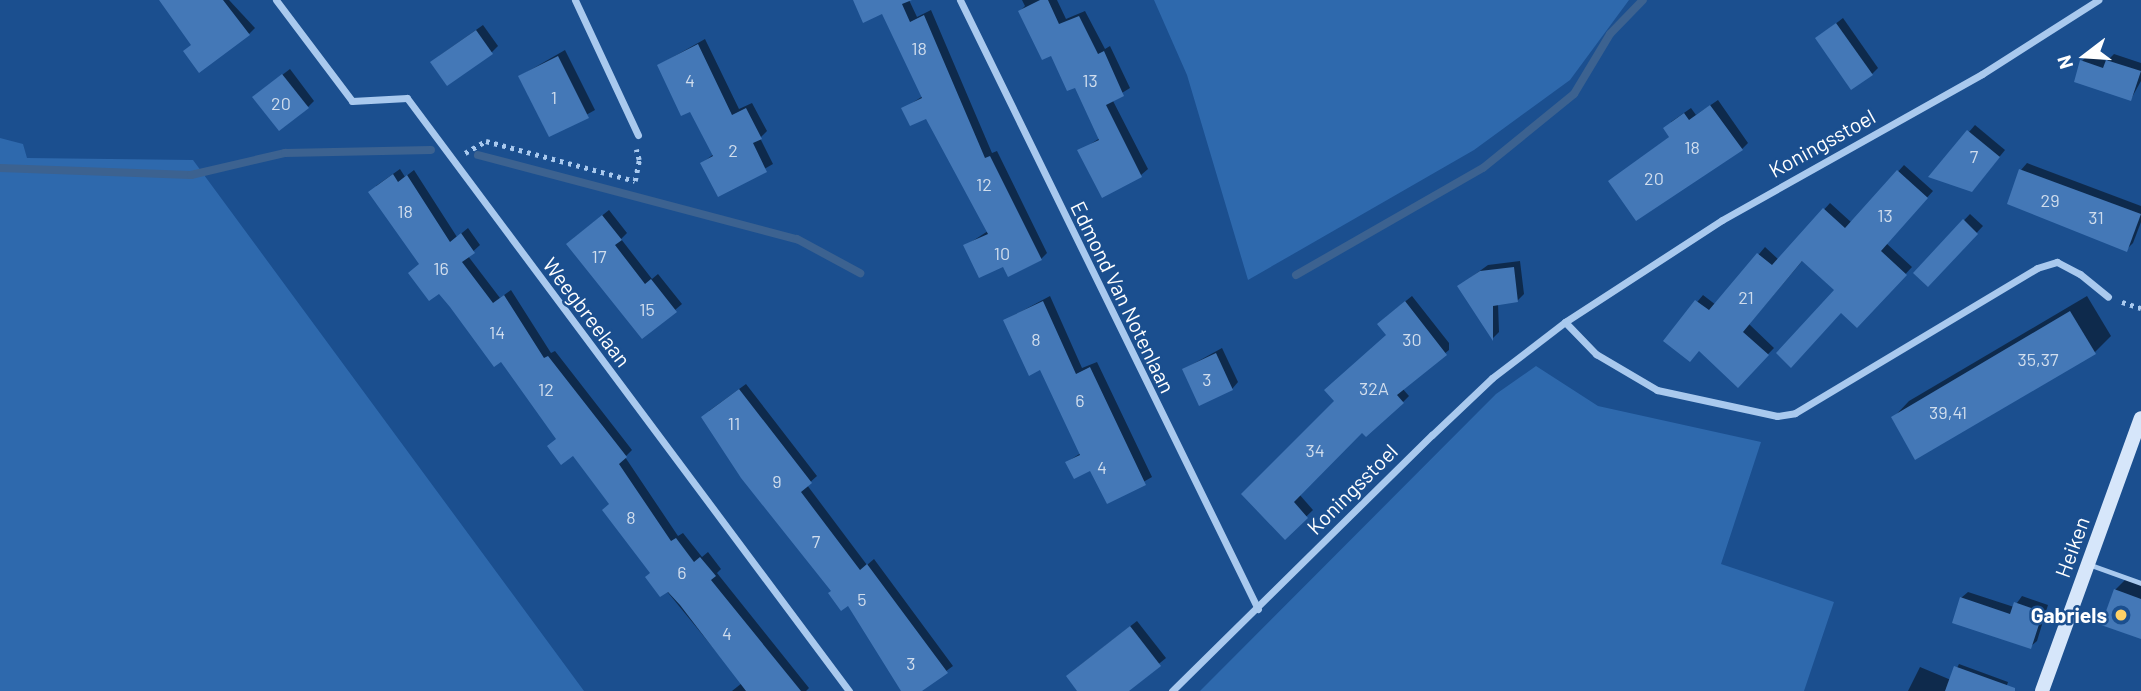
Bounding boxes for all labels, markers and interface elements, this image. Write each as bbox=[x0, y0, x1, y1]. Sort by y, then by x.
north arrow bbox=[2050, 21, 2120, 91]
house number: 18 bbox=[911, 37, 927, 59]
text: N bbox=[2052, 53, 2077, 72]
house number: 4 bbox=[685, 69, 695, 91]
house number: 13 bbox=[1082, 69, 1098, 91]
house number: 1 bbox=[551, 86, 557, 108]
house number: 20 bbox=[271, 92, 291, 114]
street label: Koningsstoel bbox=[1764, 103, 1880, 183]
house number: 18 bbox=[1684, 136, 1700, 158]
house number: 2 bbox=[728, 139, 738, 161]
house number: 7 bbox=[1970, 145, 1978, 167]
house number: 20 bbox=[1644, 167, 1664, 189]
house number: 12 bbox=[976, 173, 992, 195]
house number: 29 bbox=[2040, 189, 2060, 211]
street label: Edmond Van Notenlaan bbox=[1066, 197, 1180, 397]
house number: 18 bbox=[397, 200, 413, 222]
house number: 13 bbox=[1877, 204, 1893, 226]
house number: 31 bbox=[2088, 206, 2104, 228]
house number: 10 bbox=[994, 242, 1010, 264]
house number: 17 bbox=[592, 245, 606, 267]
street label: Weegbreelaan bbox=[538, 252, 636, 372]
house number: 16 bbox=[433, 257, 449, 279]
house number: 21 bbox=[1738, 286, 1754, 308]
house number: 15 bbox=[639, 298, 655, 320]
house number: 14 bbox=[489, 321, 505, 343]
house number: 8 bbox=[1031, 328, 1041, 350]
house number: 30 bbox=[1402, 328, 1422, 350]
house number: 35,37 bbox=[2017, 348, 2059, 370]
house number: 3 bbox=[1202, 368, 1212, 390]
house number: 32A bbox=[1359, 377, 1389, 399]
house number: 12 bbox=[538, 378, 554, 400]
house number: 6 bbox=[1075, 389, 1085, 411]
house number: 39,41 bbox=[1929, 401, 1967, 423]
house number: 11 bbox=[728, 412, 740, 434]
street label: Koningsstoel bbox=[1301, 438, 1403, 540]
house number: 34 bbox=[1305, 439, 1325, 461]
house number: 4 bbox=[1097, 456, 1107, 478]
house number: 9 bbox=[772, 470, 782, 492]
house number: 8 bbox=[626, 506, 636, 528]
street label: Heiken bbox=[2049, 513, 2095, 581]
house number: 7 bbox=[812, 530, 820, 552]
house number: 6 bbox=[677, 561, 687, 583]
house number: 5 bbox=[857, 588, 867, 610]
place label: Gabriels bbox=[2031, 602, 2107, 628]
marker: Gabriels bbox=[2113, 607, 2129, 623]
house number: 4 bbox=[722, 622, 732, 644]
house number: 3 bbox=[906, 652, 916, 674]

